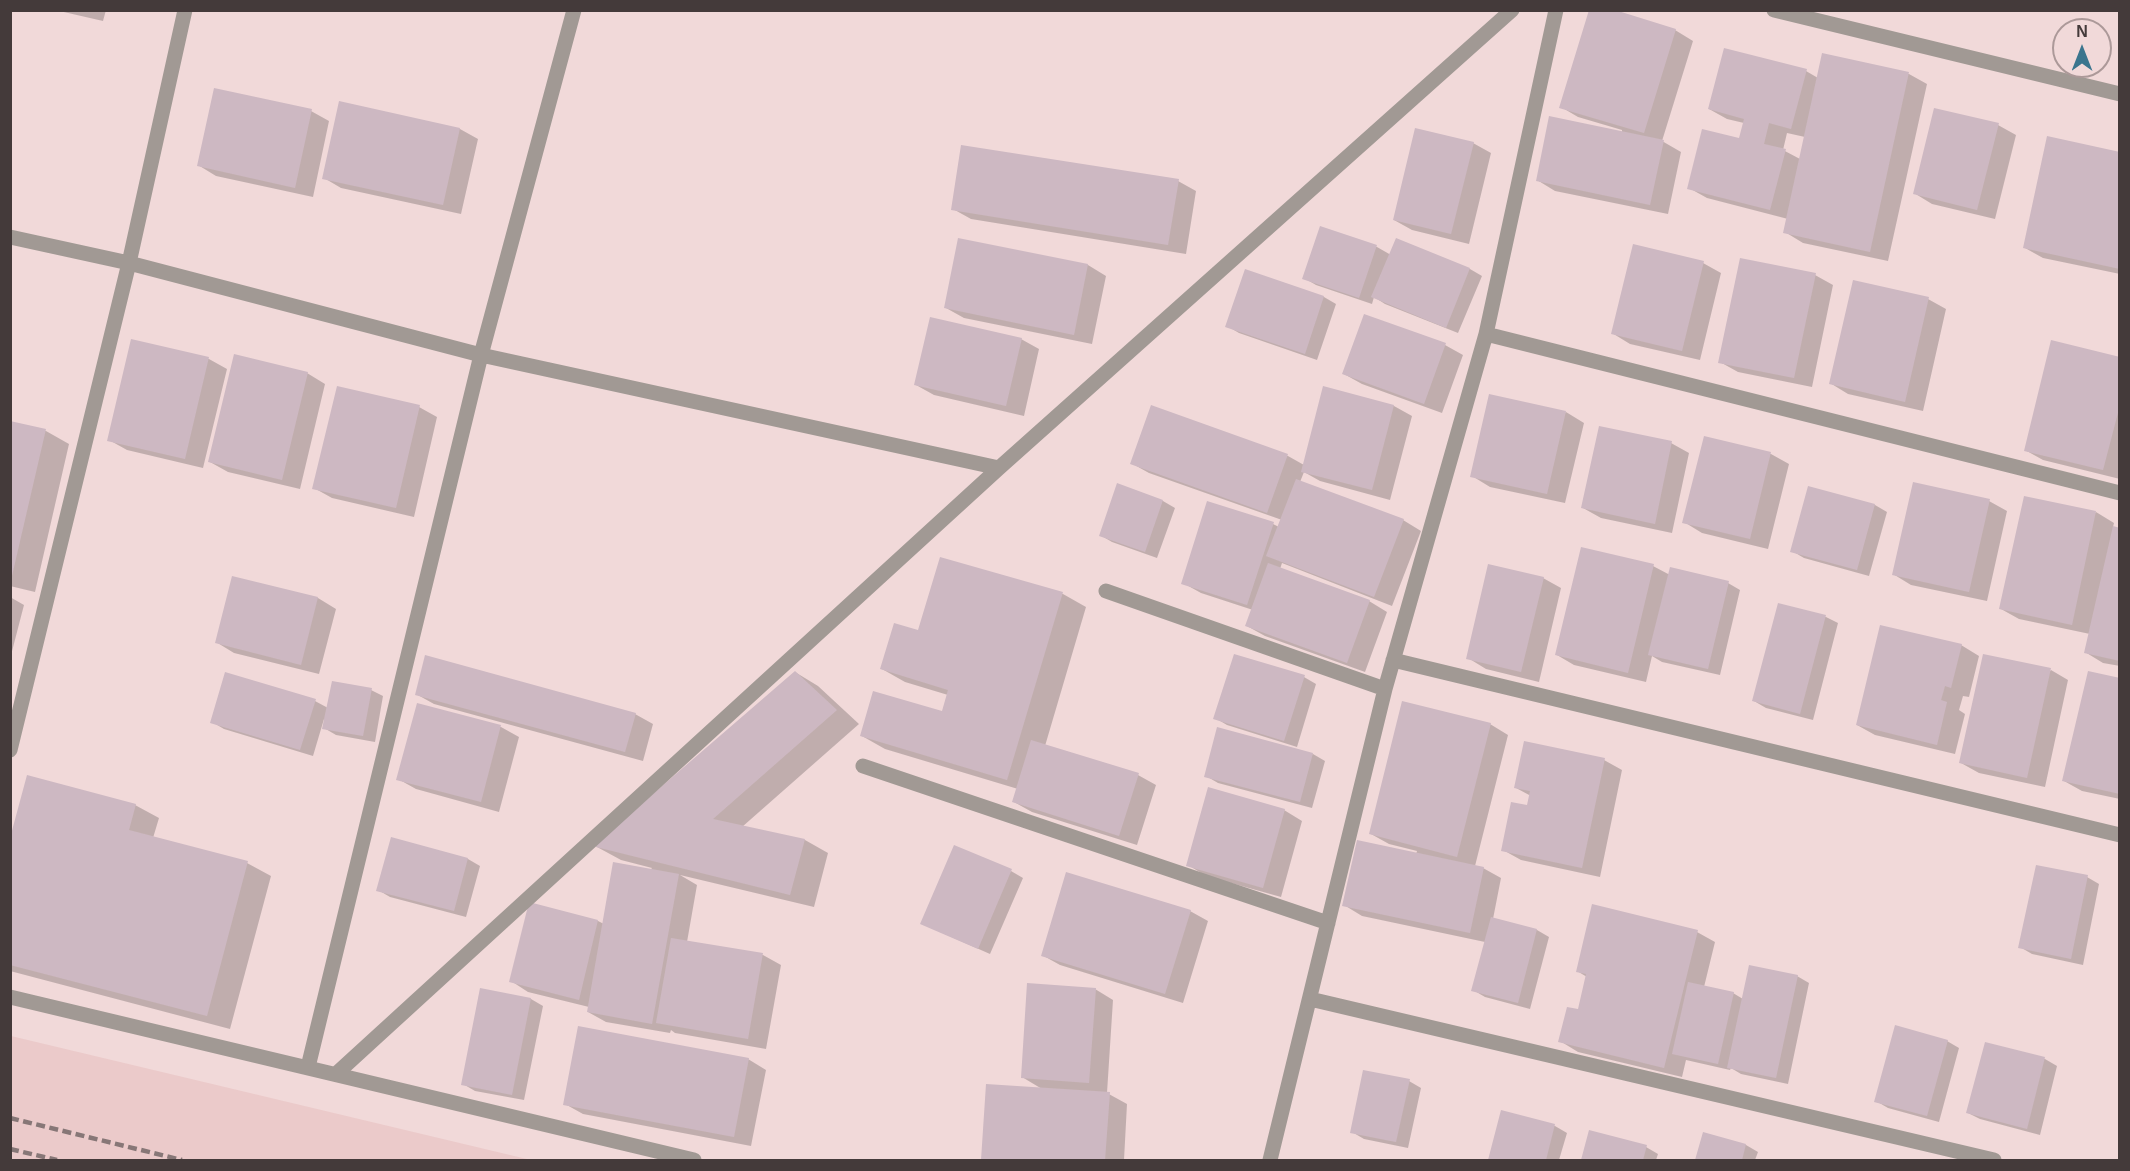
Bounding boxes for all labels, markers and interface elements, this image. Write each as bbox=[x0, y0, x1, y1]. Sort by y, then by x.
north arrow bbox=[2052, 18, 2112, 78]
text: N bbox=[2076, 23, 2088, 40]

